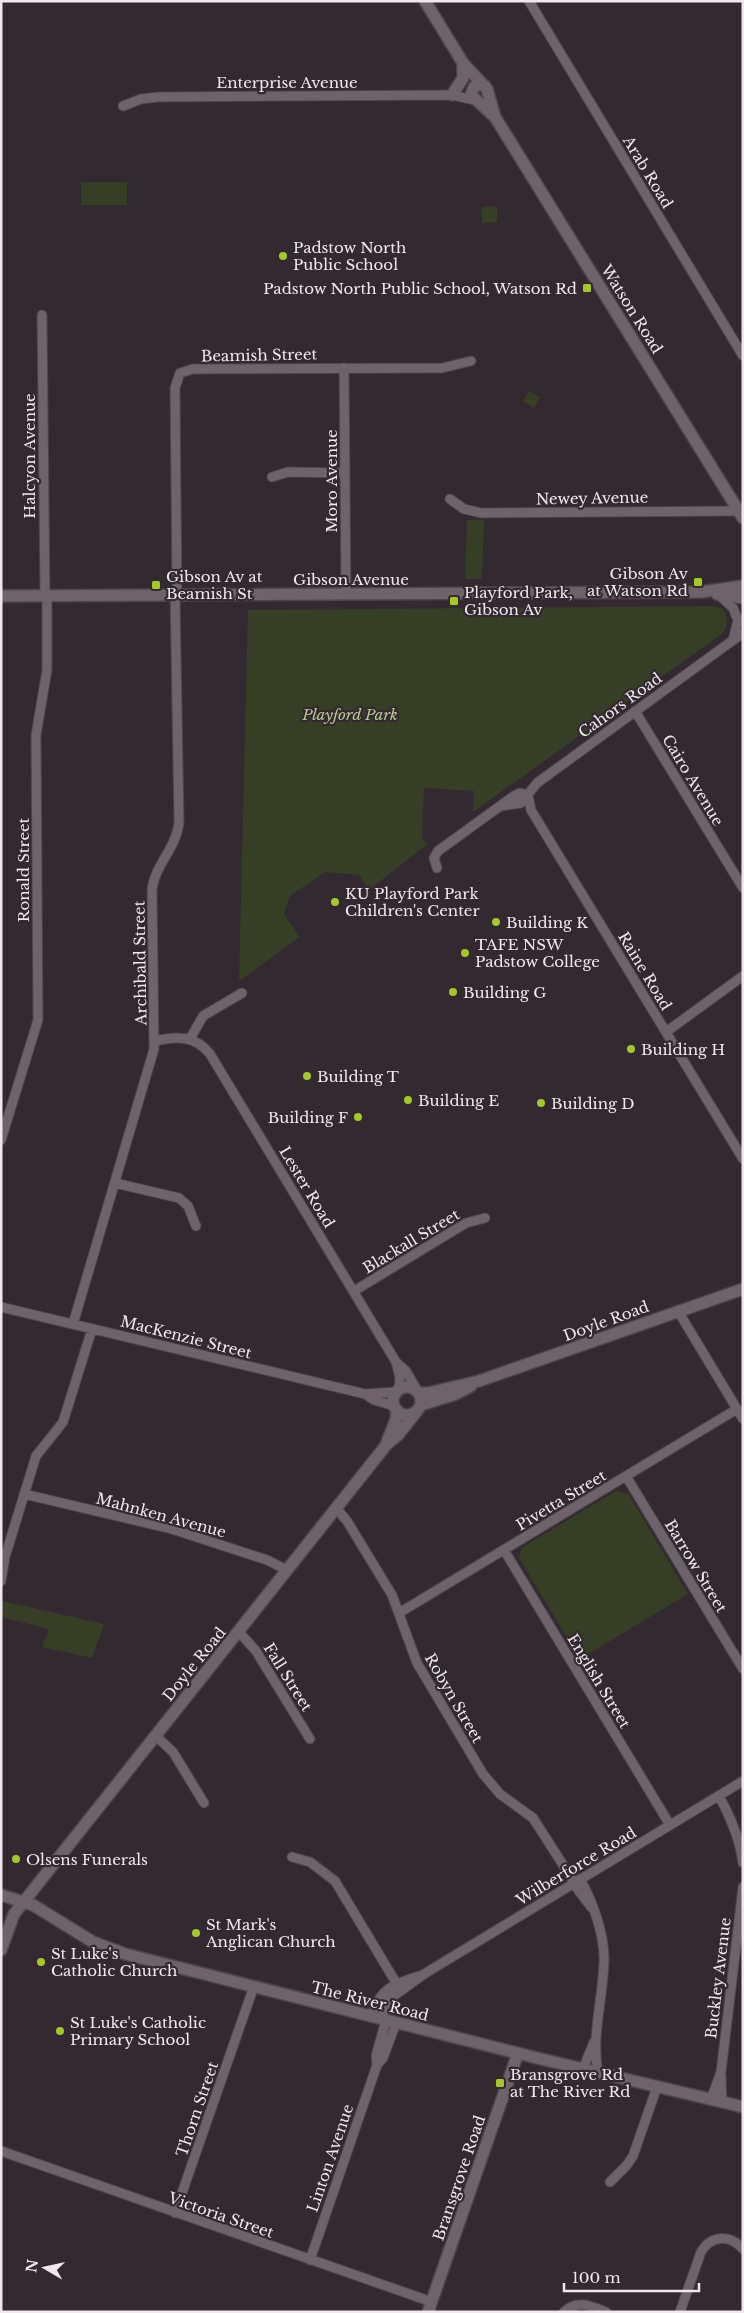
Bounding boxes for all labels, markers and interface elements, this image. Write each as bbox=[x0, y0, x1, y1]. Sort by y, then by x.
street label: Enterprise Avenue bbox=[216, 73, 358, 92]
street label: Arab Road bbox=[618, 132, 677, 212]
place label: Padstow North Public School bbox=[293, 238, 406, 274]
marker: Padstow North Public School bbox=[277, 250, 289, 262]
street label: Watson Road bbox=[597, 260, 667, 357]
place label: Padstow North Public School, Watson Rd bbox=[263, 279, 577, 298]
marker: Padstow North Public School, Watson Rd bbox=[581, 282, 593, 294]
street label: Beamish Street bbox=[201, 344, 318, 366]
street label: Halcyon Avenue bbox=[20, 393, 39, 519]
street label: Moro Avenue bbox=[322, 429, 341, 533]
street label: Newey Avenue bbox=[536, 488, 648, 508]
place label: Gibson Av at Watson Rd bbox=[587, 564, 688, 600]
place label: Gibson Av at Beamish St bbox=[166, 567, 263, 603]
street label: Gibson Avenue bbox=[293, 570, 409, 589]
marker: Gibson Av at Watson Rd bbox=[692, 576, 704, 588]
marker: Gibson Av at Beamish St bbox=[150, 579, 162, 591]
place label: Playford Park, Gibson Av bbox=[464, 583, 573, 619]
marker: Playford Park, Gibson Av bbox=[448, 595, 460, 607]
street label: Cahors Road bbox=[575, 668, 665, 742]
park label: Playford Park bbox=[301, 705, 398, 724]
street label: Cairo Avenue bbox=[658, 731, 728, 829]
street label: Ronald Street bbox=[14, 817, 33, 922]
place label: KU Playford Park Children's Center bbox=[345, 884, 480, 920]
marker: KU Playford Park Children's Center bbox=[329, 896, 341, 908]
street label: Archibald Street bbox=[129, 900, 151, 1026]
place label: Building K bbox=[506, 913, 588, 932]
marker: Building K bbox=[490, 916, 502, 928]
street label: Raine Road bbox=[614, 928, 676, 1014]
place label: TAFE NSW Padstow College bbox=[475, 935, 600, 971]
marker: TAFE NSW Padstow College bbox=[459, 947, 471, 959]
place label: Building G bbox=[463, 983, 546, 1002]
marker: Building G bbox=[447, 986, 459, 998]
place label: Building H bbox=[641, 1040, 725, 1059]
marker: Building H bbox=[625, 1043, 637, 1055]
place label: Building T bbox=[317, 1067, 399, 1086]
marker: Building T bbox=[301, 1070, 313, 1082]
place label: Building E bbox=[418, 1091, 499, 1110]
marker: Building E bbox=[402, 1094, 414, 1106]
place label: Building D bbox=[551, 1094, 634, 1113]
marker: Building D bbox=[535, 1097, 547, 1109]
place label: Building F bbox=[268, 1108, 348, 1127]
marker: Building F bbox=[352, 1111, 364, 1123]
street label: Lester Road bbox=[275, 1143, 339, 1231]
street label: Blackall Street bbox=[359, 1205, 463, 1277]
street label: Doyle Road bbox=[561, 1297, 651, 1345]
street label: MacKenzie Street bbox=[118, 1312, 254, 1363]
street label: Pivetta Street bbox=[513, 1466, 610, 1534]
street label: Mahnken Avenue bbox=[94, 1489, 228, 1541]
street label: Barrow Street bbox=[661, 1516, 731, 1616]
street label: Doyle Road bbox=[158, 1623, 230, 1705]
street label: English Street bbox=[563, 1630, 635, 1732]
street label: Fall Street bbox=[260, 1639, 317, 1715]
street label: Robyn Street bbox=[421, 1650, 487, 1746]
street label: Wilberforce Road bbox=[512, 1823, 639, 1910]
place label: Olsens Funerals bbox=[26, 1850, 148, 1869]
marker: Olsens Funerals bbox=[10, 1853, 22, 1865]
place label: St Mark's Anglican Church bbox=[205, 1915, 336, 1951]
street label: Buckley Avenue bbox=[701, 1916, 735, 2040]
marker: St Mark's Anglican Church bbox=[190, 1927, 202, 1939]
place label: St Luke's Catholic Church bbox=[51, 1944, 177, 1980]
marker: St Luke's Catholic Church bbox=[35, 1956, 47, 1968]
street label: The River Road bbox=[309, 1977, 431, 2025]
place label: St Luke's Catholic Primary School bbox=[70, 2013, 206, 2049]
marker: St Luke's Catholic Primary School bbox=[54, 2025, 66, 2037]
street label: Thorn Street bbox=[172, 2059, 222, 2159]
place label: Bransgrove Rd at The River Rd bbox=[510, 2065, 630, 2101]
marker: Bransgrove Rd at The River Rd bbox=[494, 2077, 506, 2089]
street label: Linton Avenue bbox=[303, 2101, 357, 2215]
street label: Bransgrove Road bbox=[429, 2113, 489, 2243]
street label: Victoria Street bbox=[165, 2188, 276, 2242]
north arrow bbox=[20, 2243, 70, 2293]
text: N bbox=[22, 2258, 42, 2274]
scale bar bbox=[564, 2260, 699, 2292]
text: 100 m bbox=[572, 2268, 621, 2287]

